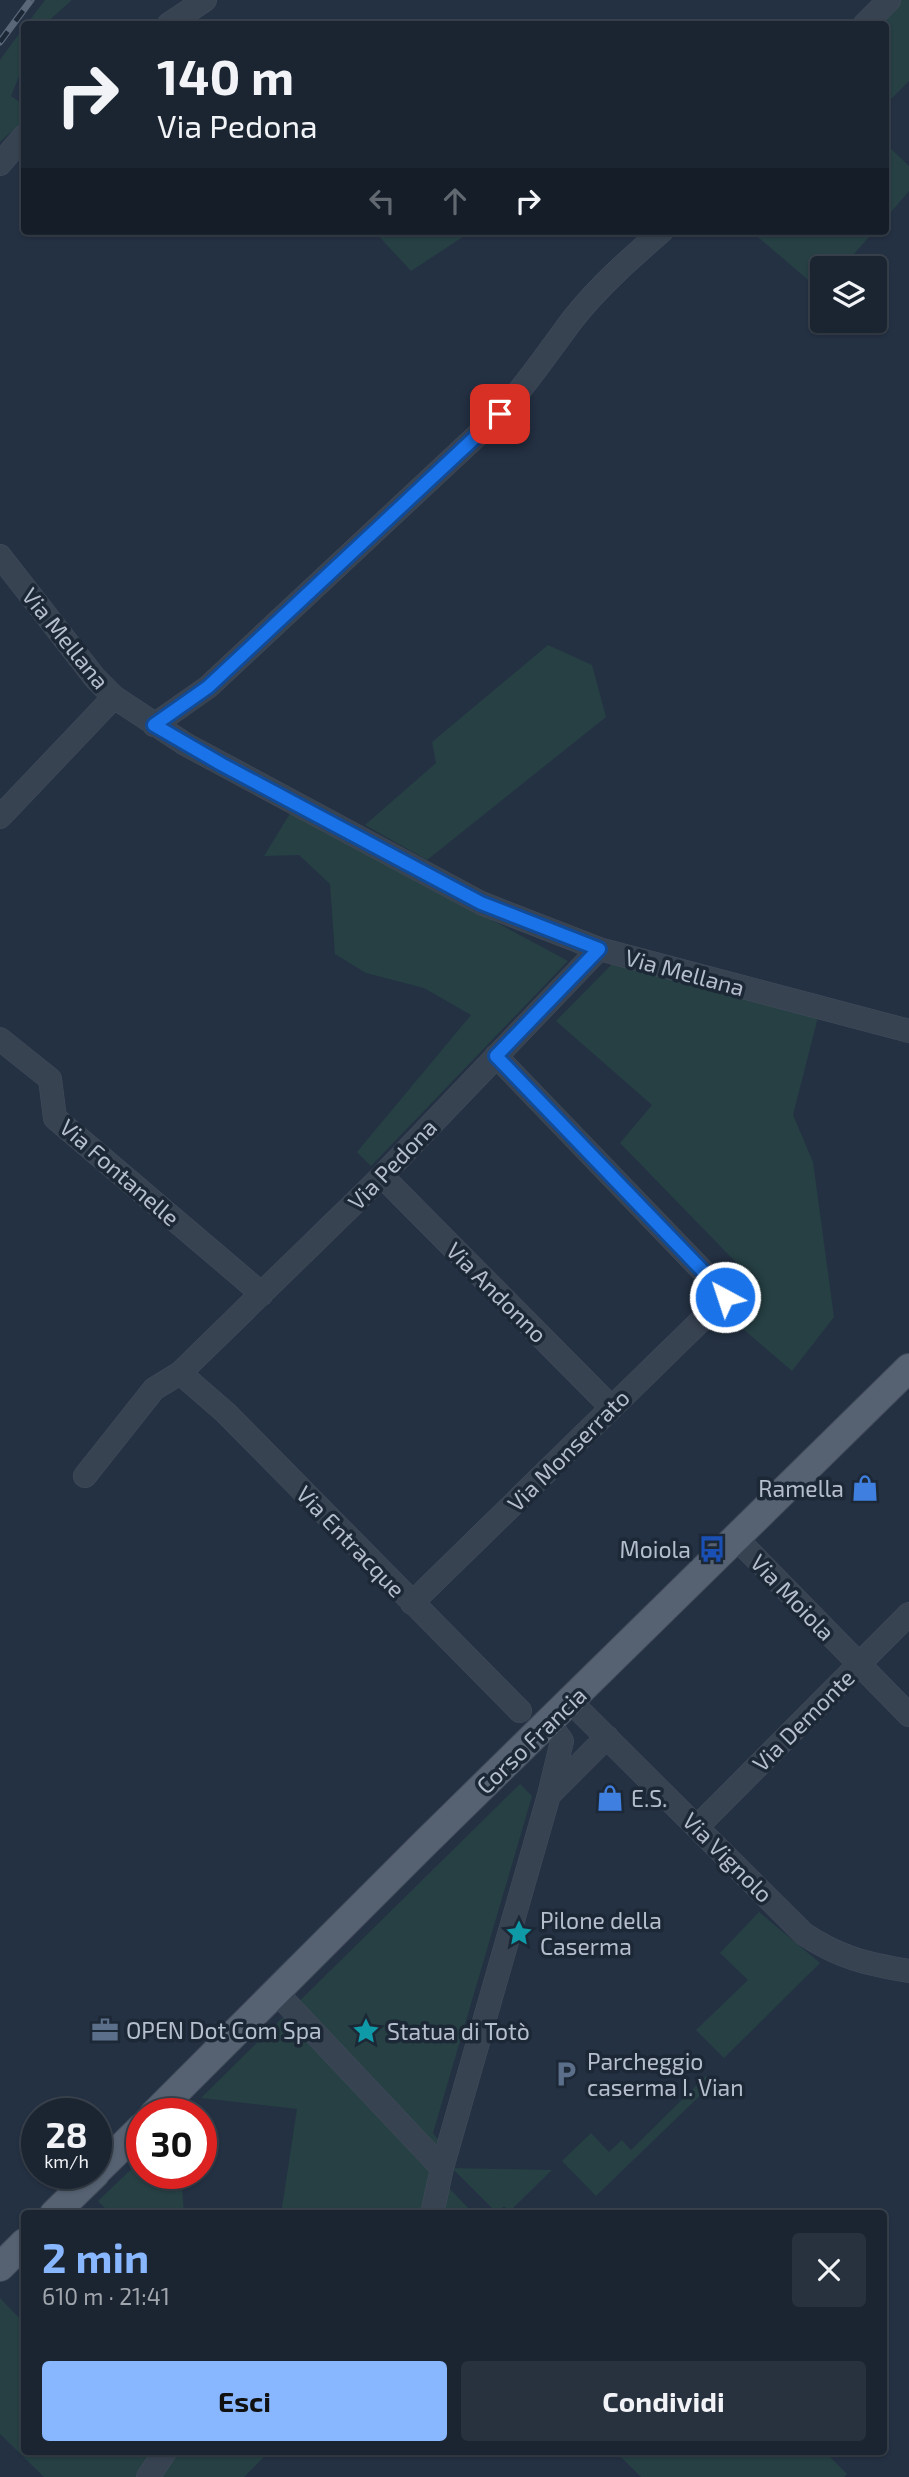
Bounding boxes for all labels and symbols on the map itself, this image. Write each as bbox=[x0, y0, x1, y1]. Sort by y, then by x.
pin bbox=[470, 384, 530, 444]
street label: Via Mellana bbox=[17, 582, 115, 694]
street label: Via Mellana bbox=[622, 943, 748, 1001]
street label: Via Fontanelle bbox=[55, 1113, 185, 1231]
street label: Via Pedona bbox=[342, 1113, 442, 1215]
street label: Via Andonno bbox=[441, 1236, 553, 1348]
position arrow bbox=[688, 1260, 762, 1334]
street label: Via Monserrato bbox=[501, 1383, 635, 1517]
shop icon: Ramella bbox=[850, 1473, 880, 1503]
place label: Ramella bbox=[758, 1474, 844, 1502]
street label: Via Entracque bbox=[291, 1479, 411, 1603]
bus stop icon: Moiola bbox=[697, 1534, 727, 1564]
place label: Moiola bbox=[620, 1535, 691, 1563]
street label: Via Moiola bbox=[745, 1548, 841, 1646]
street label: Via Demonte bbox=[746, 1663, 860, 1777]
street label: Corso Francia bbox=[470, 1681, 592, 1799]
shop icon: E.S. bbox=[595, 1783, 625, 1813]
place label: E.S. bbox=[631, 1784, 667, 1812]
street label: Via Vignolo bbox=[677, 1806, 779, 1908]
place label: Pilone della Caserma bbox=[540, 1906, 662, 1960]
place icon: Pilone della Caserma bbox=[504, 1918, 534, 1948]
office icon: OPEN Dot Com Spa bbox=[90, 2015, 120, 2045]
place label: OPEN Dot Com Spa bbox=[126, 2016, 322, 2044]
place icon: Statua di Totò bbox=[351, 2016, 381, 2046]
place label: Statua di Totò bbox=[387, 2017, 530, 2045]
place label: Parcheggio caserma I. Vian bbox=[587, 2047, 744, 2101]
parking icon: Parcheggio caserma I. Vian bbox=[551, 2059, 581, 2089]
speed limit sign: 30 bbox=[126, 2098, 217, 2189]

